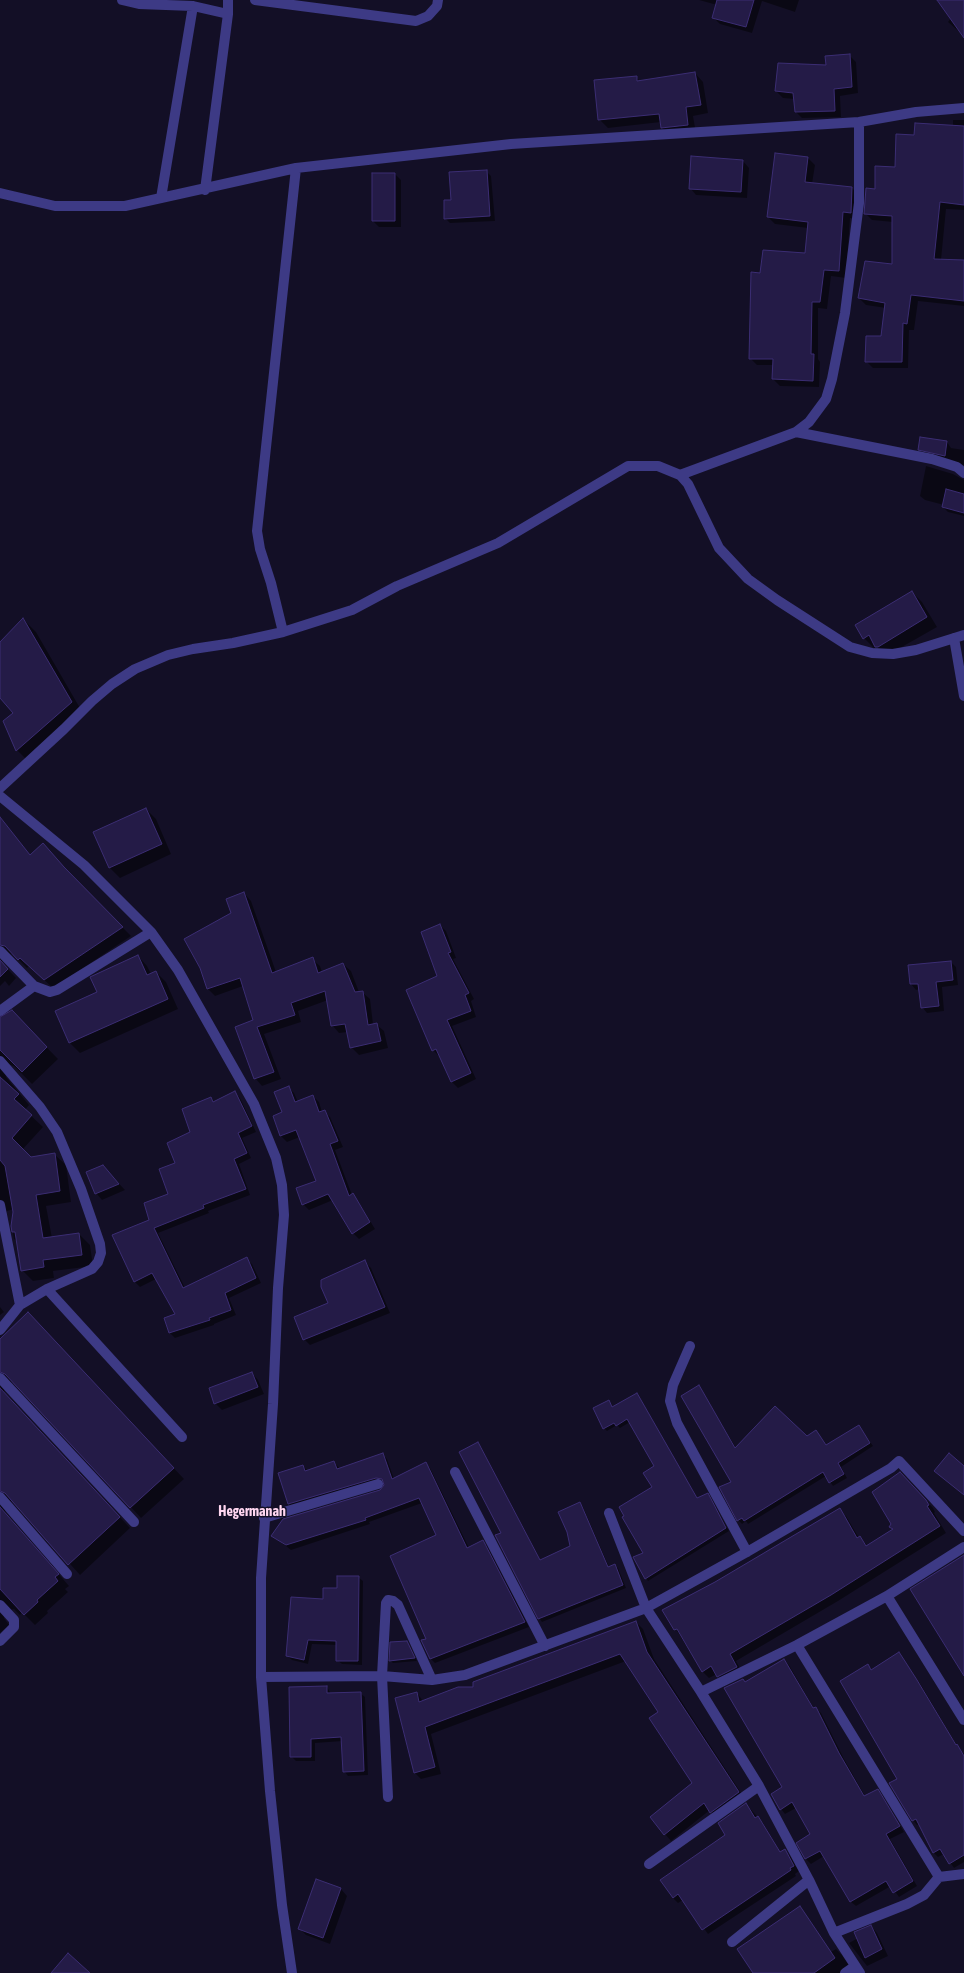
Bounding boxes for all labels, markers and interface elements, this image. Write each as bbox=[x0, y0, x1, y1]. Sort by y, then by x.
district label: Hegermanah bbox=[218, 1504, 286, 1520]

